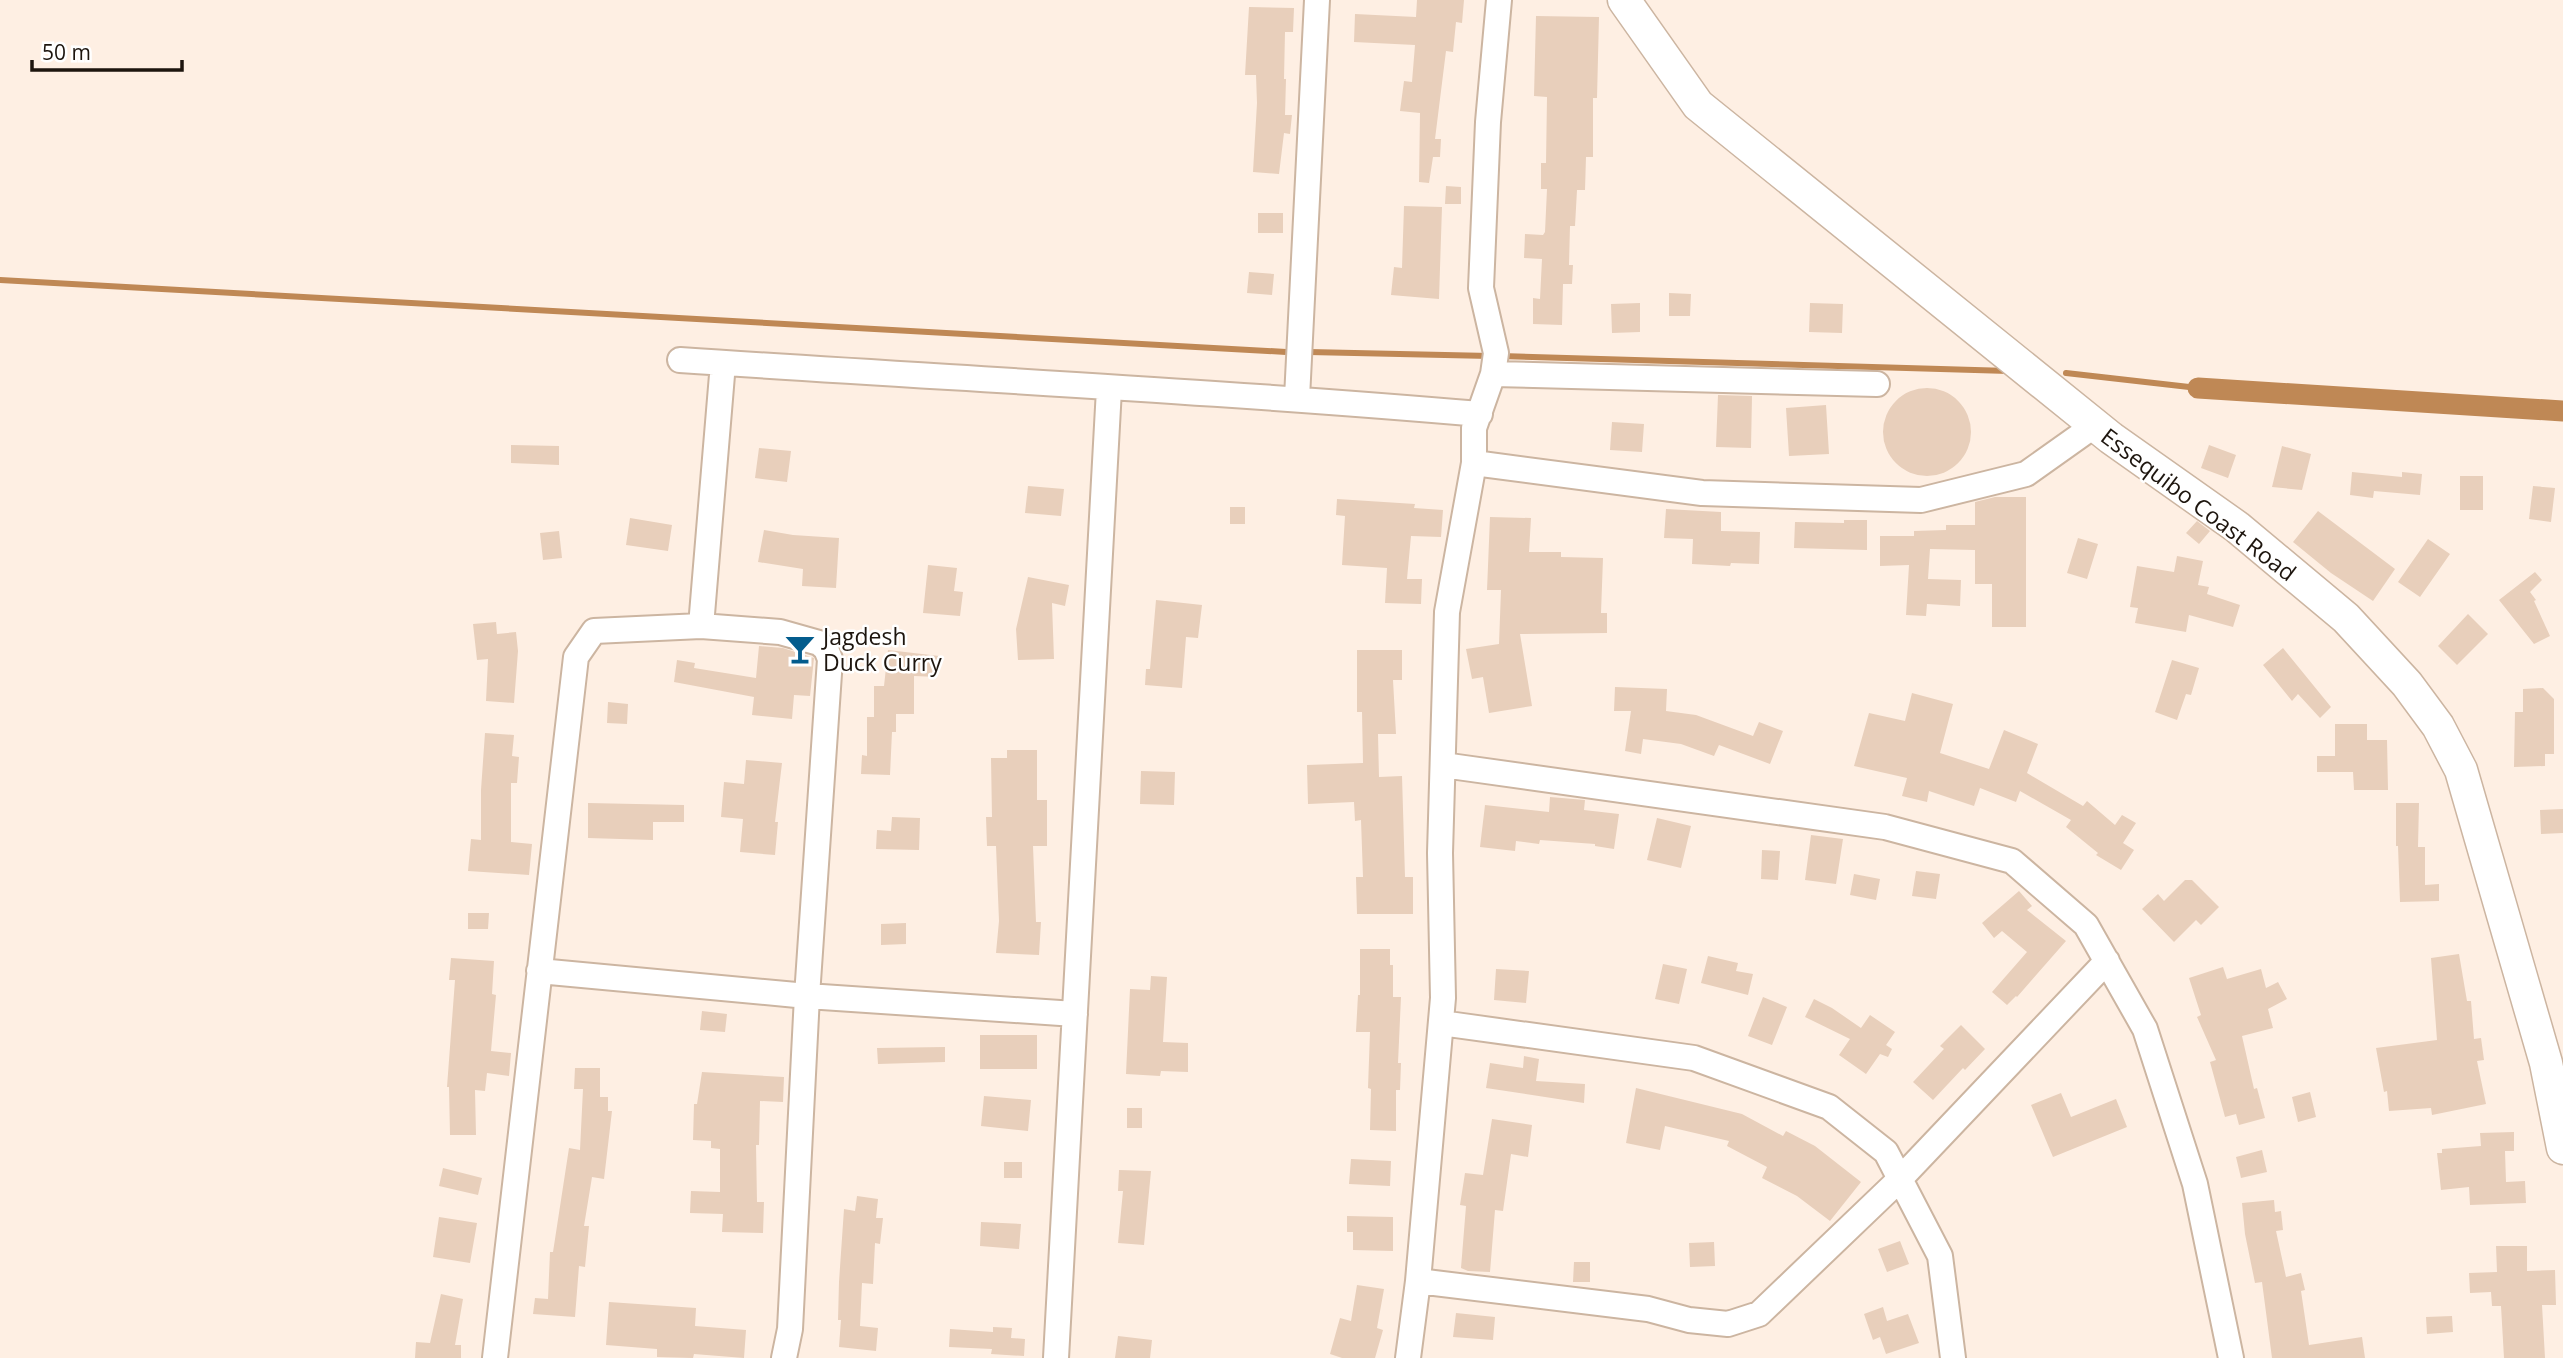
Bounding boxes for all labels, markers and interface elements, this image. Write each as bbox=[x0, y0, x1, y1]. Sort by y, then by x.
scale bar bbox=[32, 28, 182, 72]
text: 50 m bbox=[42, 38, 91, 66]
street label: Essequibo Coast Road bbox=[2095, 420, 2303, 588]
place label: Jagdesh Duck Curry bbox=[821, 620, 942, 678]
bar icon: Jagdesh Duck Curry bbox=[783, 632, 817, 666]

